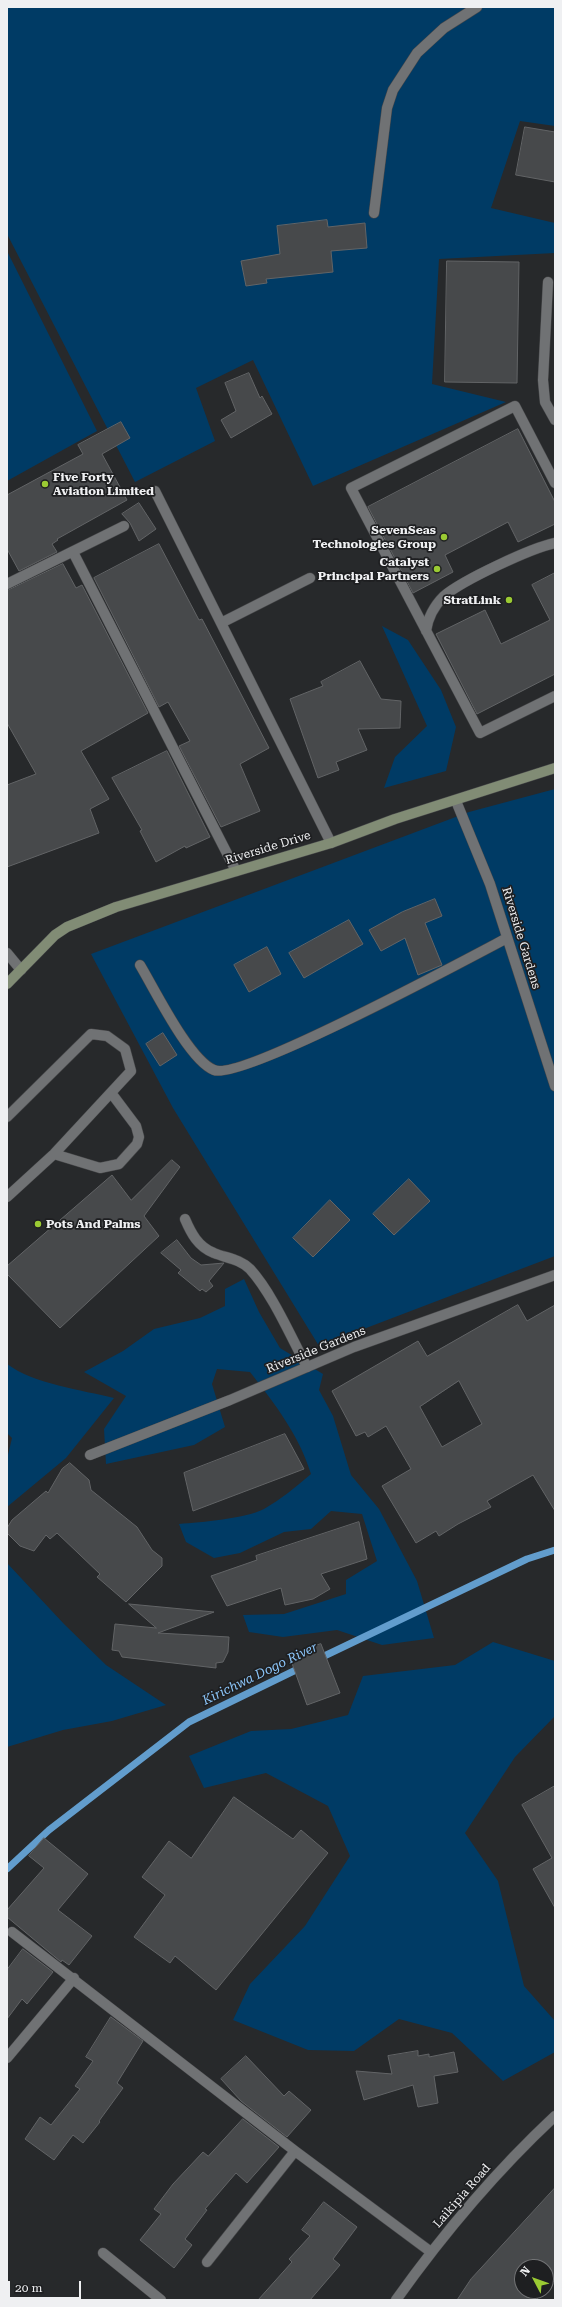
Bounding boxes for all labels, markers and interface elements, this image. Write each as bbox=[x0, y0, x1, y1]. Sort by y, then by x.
place label: Five Forty Aviation Limited bbox=[53, 470, 154, 498]
marker: Five Forty Aviation Limited bbox=[40, 479, 50, 489]
place label: SevenSeas Technologies Group bbox=[313, 523, 436, 551]
marker: SevenSeas Technologies Group bbox=[439, 532, 449, 542]
place label: Catalyst Principal Partners bbox=[318, 555, 429, 583]
marker: Catalyst Principal Partners bbox=[432, 564, 442, 574]
place label: StratLink bbox=[443, 593, 501, 607]
marker: StratLink bbox=[504, 595, 514, 605]
street label: Riverside Drive bbox=[224, 828, 312, 868]
street label: Riverside Gardens bbox=[499, 885, 543, 991]
place label: Pots And Palms bbox=[46, 1217, 140, 1231]
marker: Pots And Palms bbox=[33, 1219, 43, 1229]
street label: Riverside Gardens bbox=[264, 1324, 368, 1376]
water label: Kirichwa Dogo River bbox=[200, 1639, 320, 1709]
street label: Laikipia Road bbox=[430, 2161, 494, 2231]
north arrow bbox=[514, 2259, 554, 2299]
text: N bbox=[518, 2264, 533, 2279]
scale bar bbox=[10, 2273, 83, 2299]
text: 20 m bbox=[15, 2281, 42, 2295]

